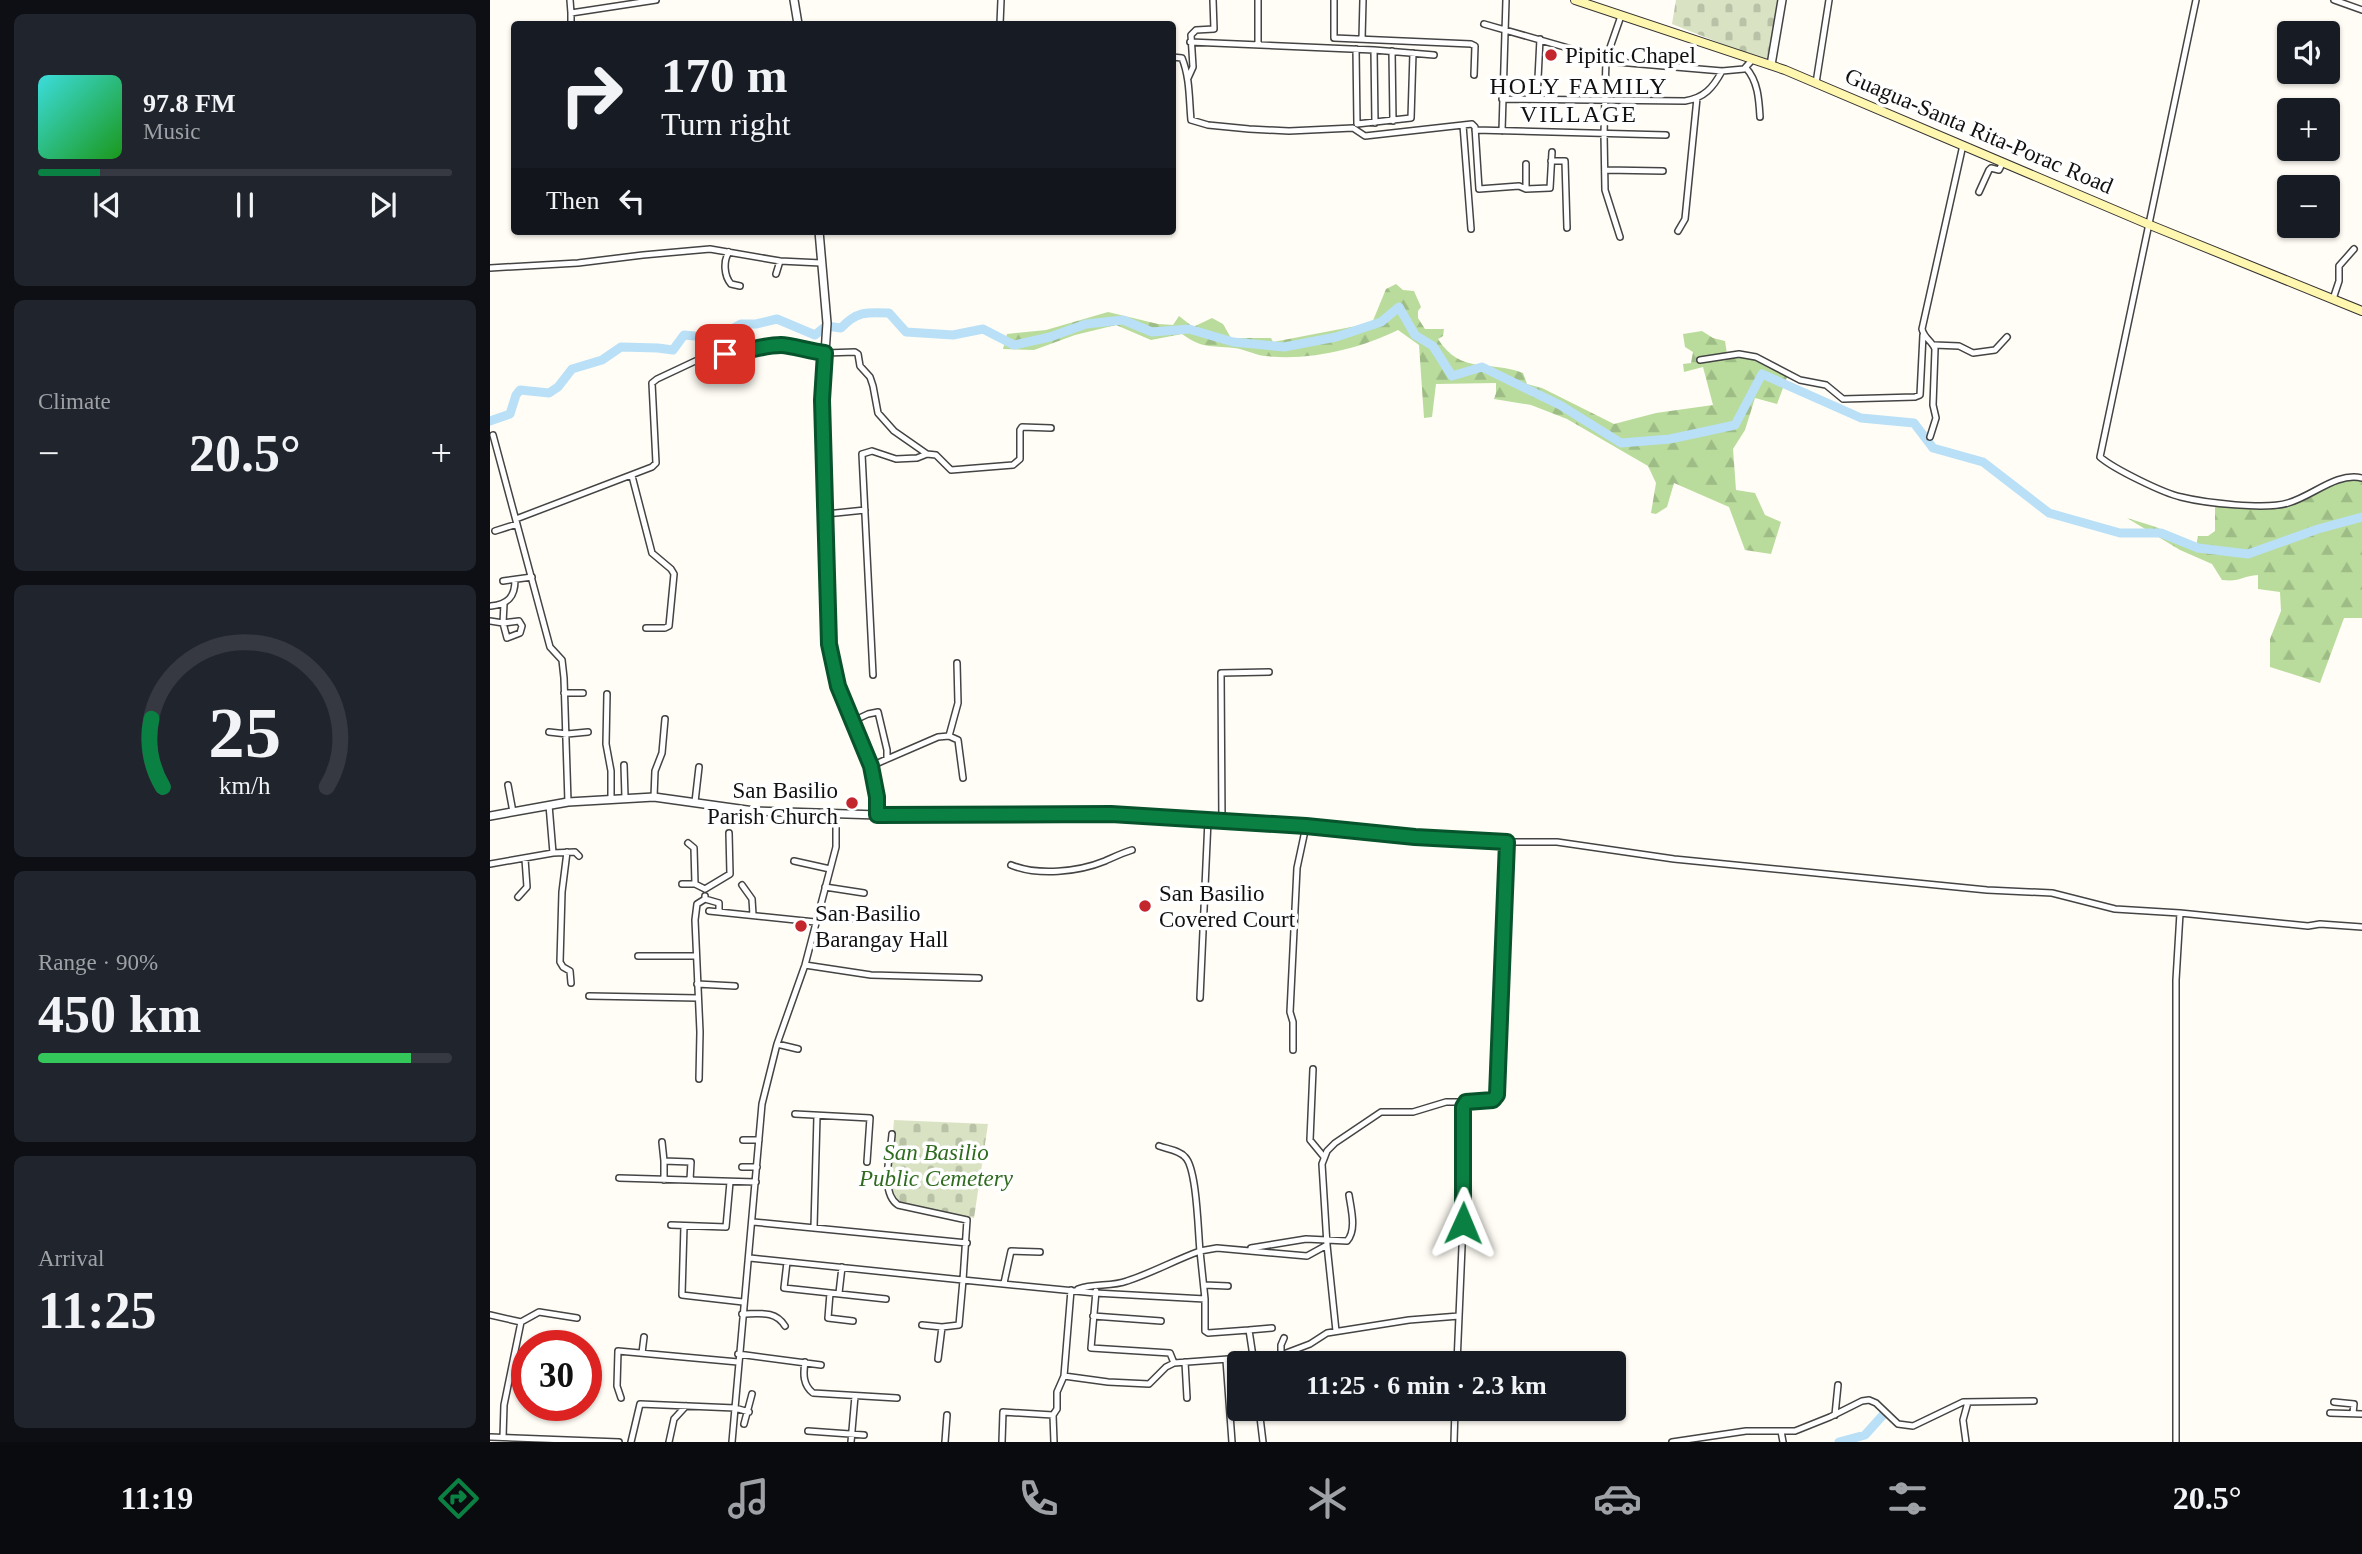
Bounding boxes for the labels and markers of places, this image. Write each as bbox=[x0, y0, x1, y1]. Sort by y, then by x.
place label: Pipitic Chapel bbox=[1565, 43, 1696, 68]
marker: Pipitic Chapel bbox=[1543, 47, 1559, 63]
pin bbox=[695, 324, 755, 384]
place label: San Basilio Parish Church bbox=[707, 778, 838, 829]
marker: San Basilio Parish Church bbox=[844, 795, 860, 811]
place label: San Basilio Covered Court bbox=[1159, 881, 1296, 932]
marker: San Basilio Covered Court bbox=[1137, 898, 1153, 914]
place label: San Basilio Barangay Hall bbox=[815, 901, 948, 952]
marker: San Basilio Barangay Hall bbox=[793, 918, 809, 934]

